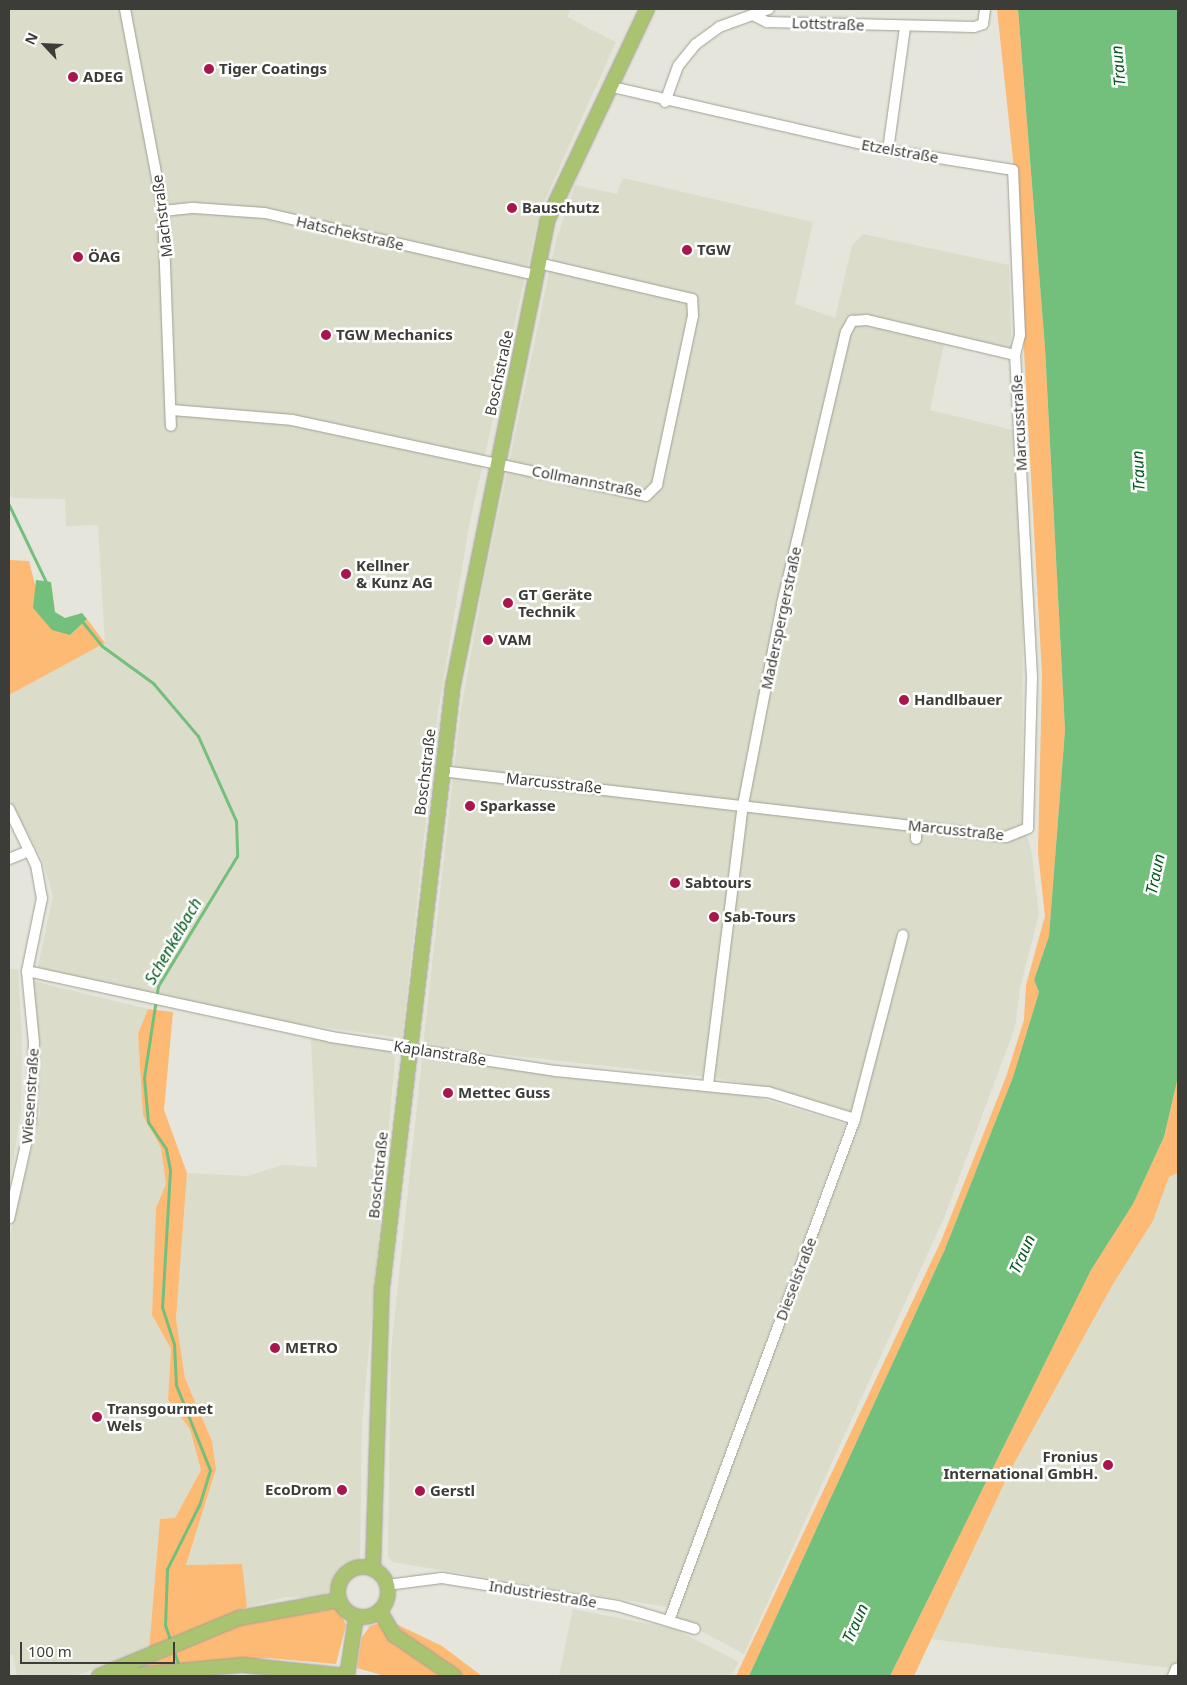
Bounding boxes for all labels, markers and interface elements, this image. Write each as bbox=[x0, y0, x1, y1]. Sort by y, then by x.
street label: Lottstraße bbox=[791, 14, 865, 34]
north arrow bbox=[20, 20, 70, 70]
text: N bbox=[20, 29, 42, 48]
water label: Traun bbox=[1107, 45, 1129, 87]
place label: Tiger Coatings bbox=[219, 60, 327, 78]
marker: Tiger Coatings bbox=[203, 63, 215, 75]
place label: ADEG bbox=[83, 68, 124, 86]
marker: ADEG bbox=[67, 71, 79, 83]
street label: Etzelstraße bbox=[860, 135, 940, 167]
street label: Machstraße bbox=[148, 174, 176, 258]
place label: Bauschutz bbox=[522, 199, 599, 217]
marker: Bauschutz bbox=[506, 202, 518, 214]
street label: Hatschekstraße bbox=[294, 212, 406, 254]
place label: TGW bbox=[697, 241, 731, 259]
marker: TGW bbox=[681, 244, 693, 256]
place label: ÖAG bbox=[88, 248, 121, 266]
marker: ÖAG bbox=[72, 251, 84, 263]
place label: TGW Mechanics bbox=[336, 326, 453, 344]
street label: Boschstraße bbox=[481, 328, 517, 418]
marker: TGW Mechanics bbox=[320, 329, 332, 341]
street label: Marcusstraße bbox=[1007, 374, 1031, 472]
water label: Traun bbox=[1127, 450, 1149, 492]
street label: Collmannstraße bbox=[530, 461, 644, 501]
street label: Maderspergerstraße bbox=[757, 545, 805, 691]
place label: Kellner & Kunz AG bbox=[356, 556, 433, 591]
marker: Kellner & Kunz AG bbox=[340, 568, 352, 580]
place label: GT Geräte Technik bbox=[518, 585, 592, 620]
marker: GT Geräte Technik bbox=[502, 597, 514, 609]
place label: VAM bbox=[498, 631, 532, 649]
marker: VAM bbox=[482, 634, 494, 646]
place label: Handlbauer bbox=[914, 691, 1002, 709]
marker: Handlbauer bbox=[898, 694, 910, 706]
street label: Boschstraße bbox=[411, 728, 439, 816]
street label: Marcusstraße bbox=[505, 769, 603, 797]
place label: Sparkasse bbox=[480, 797, 556, 815]
marker: Sparkasse bbox=[464, 800, 476, 812]
street label: Marcusstraße bbox=[907, 816, 1005, 844]
water label: Traun bbox=[1141, 852, 1169, 896]
place label: Sabtours bbox=[685, 874, 752, 892]
marker: Sabtours bbox=[669, 877, 681, 889]
water label: Schenkelbach bbox=[141, 894, 205, 988]
place label: Sab-Tours bbox=[724, 908, 796, 926]
marker: Sab-Tours bbox=[708, 911, 720, 923]
street label: Kaplanstraße bbox=[393, 1037, 487, 1069]
street label: Wiesenstraße bbox=[18, 1047, 42, 1145]
place label: Mettec Guss bbox=[458, 1084, 550, 1102]
marker: Mettec Guss bbox=[442, 1087, 454, 1099]
street label: Boschstraße bbox=[364, 1131, 392, 1219]
water label: Traun bbox=[1005, 1231, 1039, 1277]
street label: Dieselstraße bbox=[772, 1235, 820, 1323]
place label: METRO bbox=[285, 1339, 338, 1357]
marker: METRO bbox=[269, 1342, 281, 1354]
place label: Transgourmet Wels bbox=[107, 1399, 213, 1434]
marker: Transgourmet Wels bbox=[91, 1411, 103, 1423]
place label: Fronius International GmbH. bbox=[943, 1447, 1098, 1482]
marker: Fronius International GmbH. bbox=[1102, 1459, 1114, 1471]
place label: EcoDrom bbox=[265, 1481, 332, 1499]
place label: Gerstl bbox=[430, 1482, 475, 1500]
marker: EcoDrom bbox=[336, 1484, 348, 1496]
marker: Gerstl bbox=[414, 1485, 426, 1497]
street label: Industriestraße bbox=[488, 1577, 598, 1611]
water label: Traun bbox=[838, 1600, 872, 1646]
scale bar bbox=[22, 1632, 178, 1664]
text: 100 m bbox=[28, 1641, 72, 1661]

